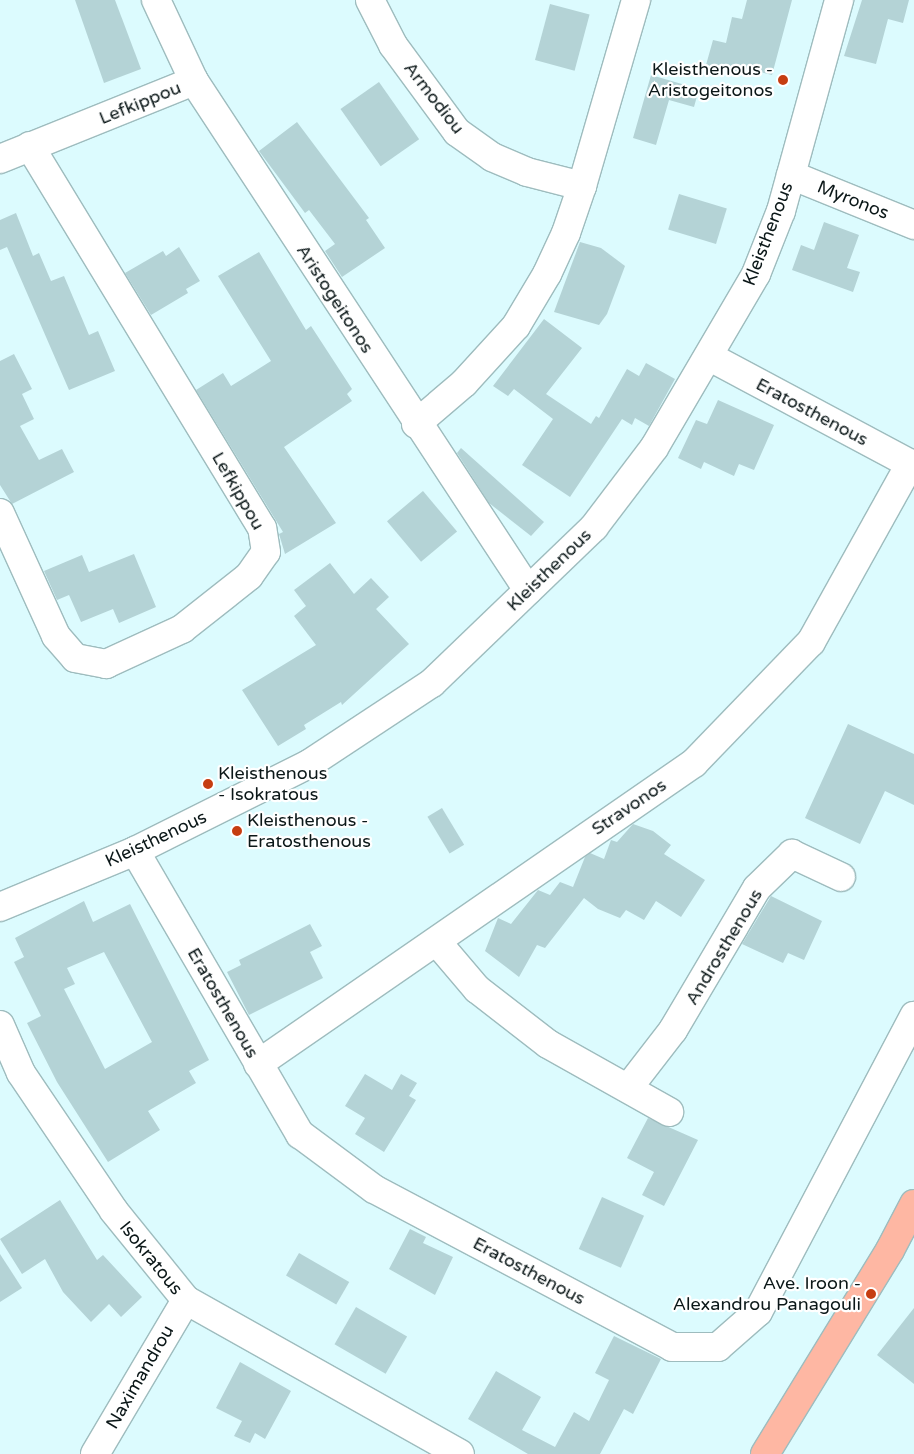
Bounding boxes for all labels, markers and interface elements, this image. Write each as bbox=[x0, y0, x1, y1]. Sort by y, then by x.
street label: Armodiou bbox=[399, 58, 469, 138]
place label: Kleisthenous - Aristogeitonos bbox=[648, 59, 773, 102]
marker: Kleisthenous - Aristogeitonos bbox=[777, 74, 789, 86]
street label: Lefkippou bbox=[96, 77, 184, 129]
street label: Myronos bbox=[814, 176, 892, 224]
street label: Kleisthenous bbox=[738, 179, 798, 289]
street label: Aristogeitonos bbox=[292, 241, 378, 357]
street label: Eratosthenous bbox=[752, 373, 872, 451]
street label: Lefkippou bbox=[207, 448, 269, 534]
street label: Kleisthenous bbox=[502, 524, 596, 616]
place label: Kleisthenous - Isokratous bbox=[218, 763, 327, 806]
street label: Stravonos bbox=[588, 774, 670, 840]
marker: Kleisthenous - Isokratous bbox=[202, 778, 214, 790]
street label: Kleisthenous bbox=[102, 806, 210, 872]
place label: Kleisthenous - Eratosthenous bbox=[247, 810, 371, 852]
marker: Kleisthenous - Eratosthenous bbox=[231, 825, 243, 837]
street label: Androsthenous bbox=[681, 885, 767, 1009]
street label: Eratosthenous bbox=[183, 944, 263, 1062]
street label: Isokratous bbox=[115, 1217, 187, 1299]
street label: Eratosthenous bbox=[469, 1232, 589, 1310]
place label: Ave. Iroon - Alexandrou Panagouli bbox=[673, 1273, 861, 1316]
marker: Ave. Iroon - Alexandrou Panagouli bbox=[865, 1288, 877, 1300]
street label: Naximandrou bbox=[102, 1321, 178, 1433]

